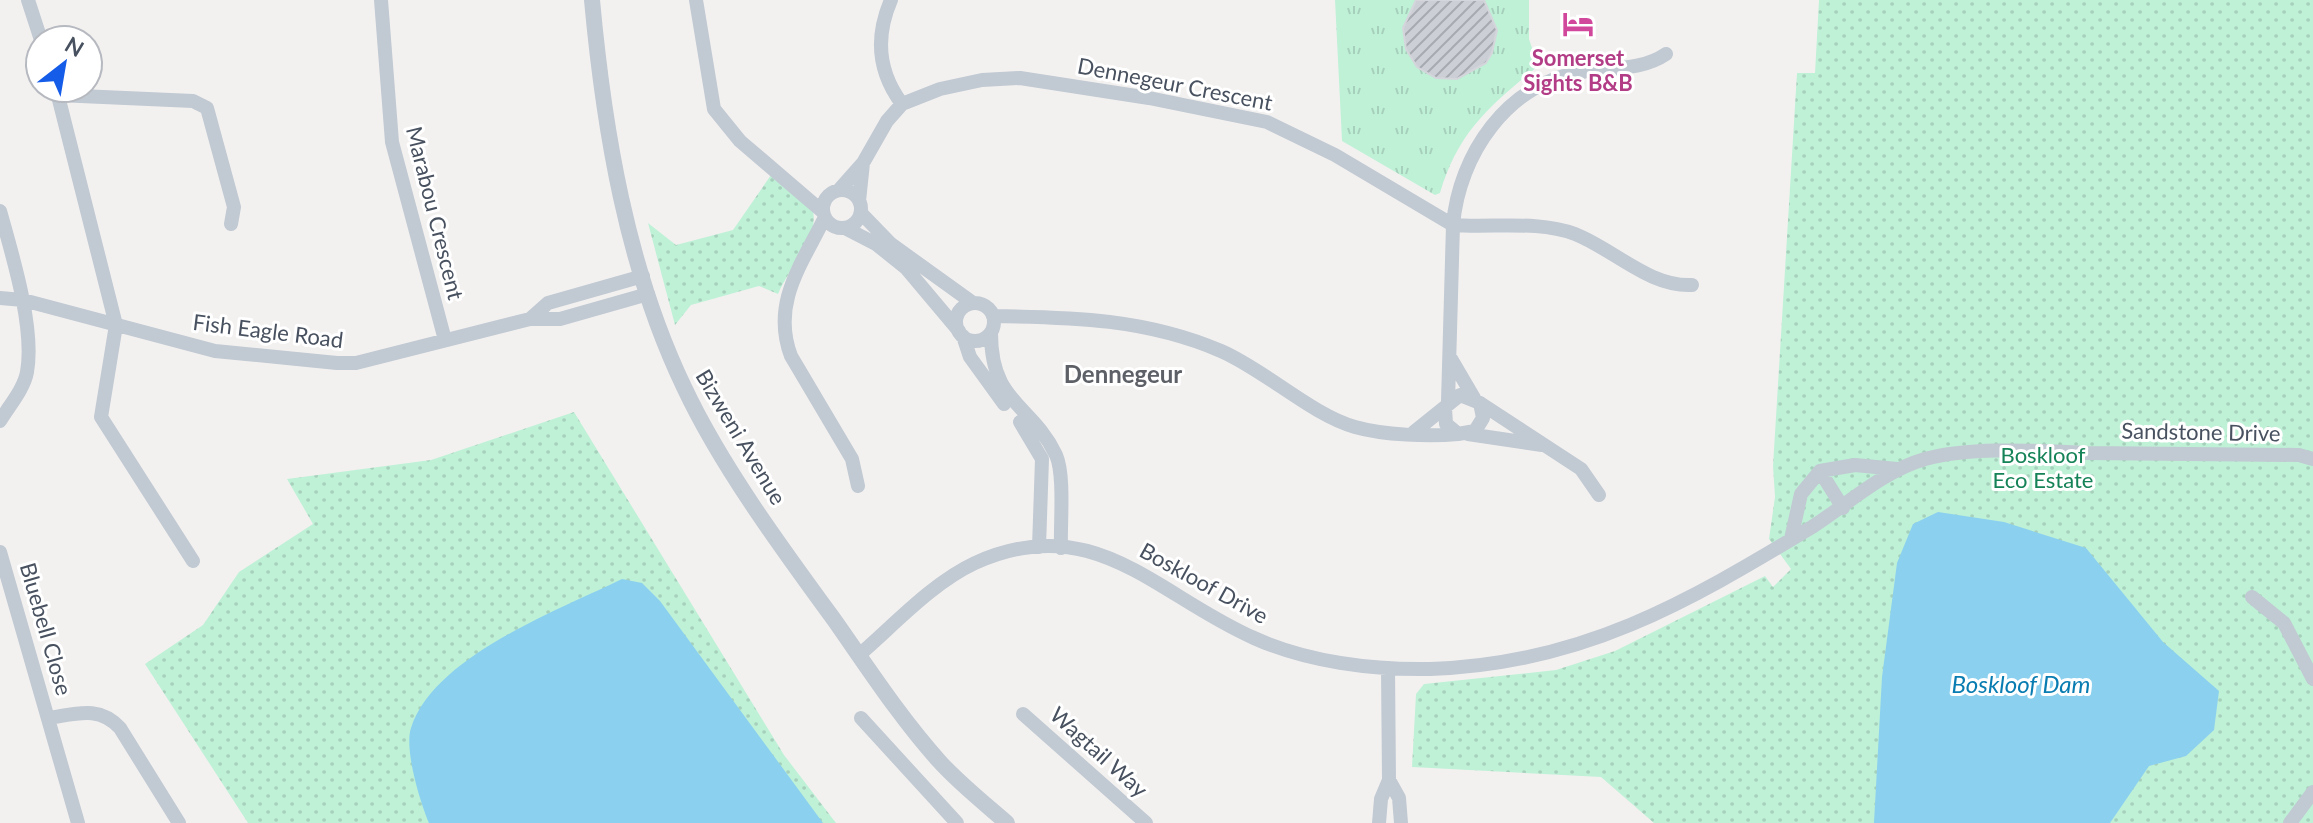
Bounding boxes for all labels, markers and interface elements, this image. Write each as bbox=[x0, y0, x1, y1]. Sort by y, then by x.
hotel icon: Somerset Sights B&B bbox=[1561, 7, 1595, 41]
north arrow bbox=[24, 24, 104, 104]
text: N bbox=[60, 30, 89, 62]
place label: Somerset Sights B&B bbox=[1523, 44, 1633, 96]
street label: Dennegeur Crescent bbox=[1075, 51, 1275, 116]
street label: Marabou Crescent bbox=[401, 123, 470, 302]
street label: Fish Eagle Road bbox=[191, 308, 345, 353]
district label: Dennegeur bbox=[1064, 359, 1182, 388]
street label: Bizweni Avenue bbox=[690, 364, 792, 509]
street label: Sandstone Drive bbox=[2121, 417, 2281, 446]
park label: Boskloof Eco Estate bbox=[1993, 441, 2093, 493]
street label: Boskloof Drive bbox=[1135, 536, 1273, 629]
street label: Bluebell Close bbox=[15, 560, 78, 698]
water label: Boskloof Dam bbox=[1952, 669, 2090, 698]
street label: Wagtail Way bbox=[1045, 701, 1154, 803]

